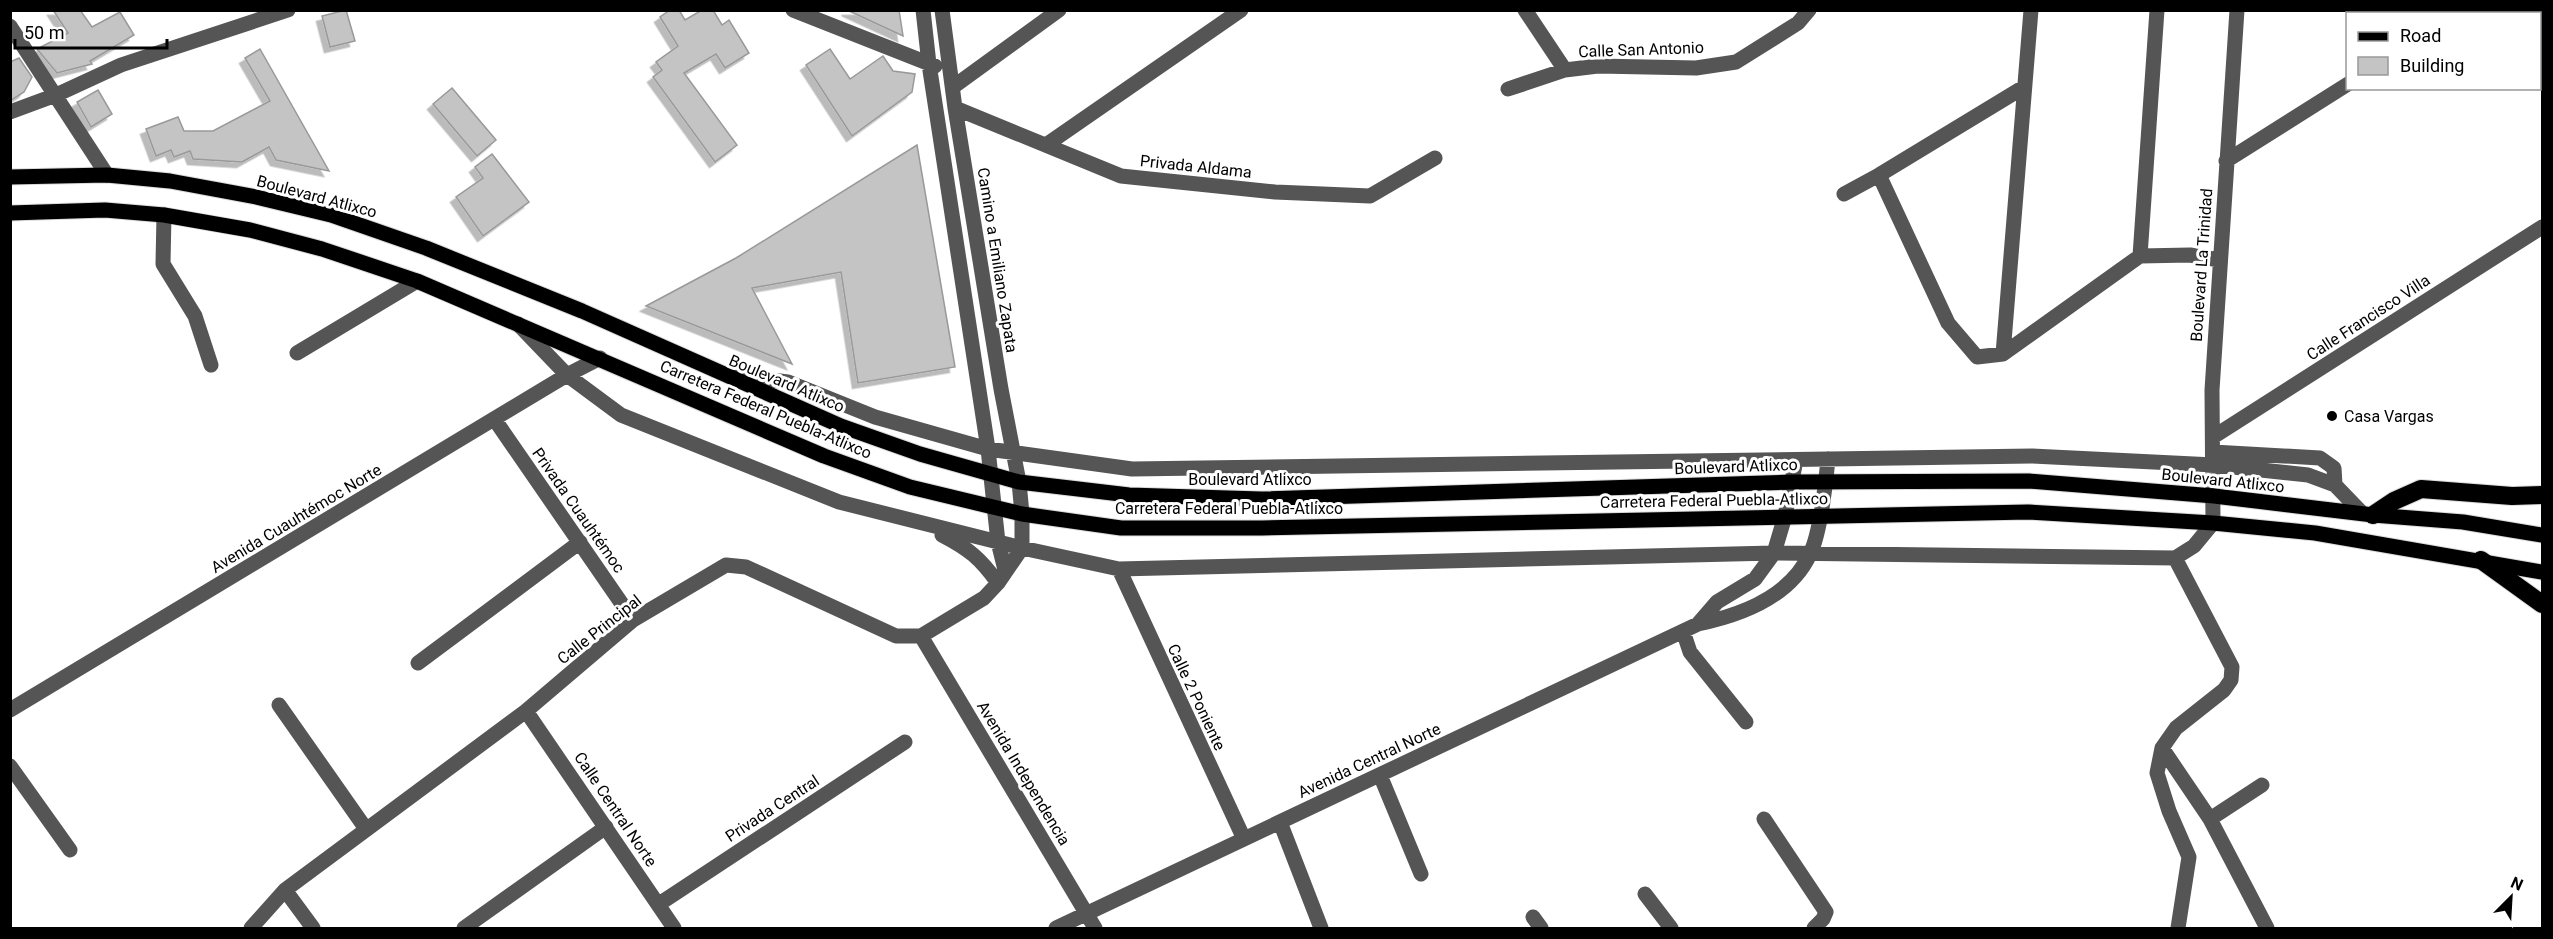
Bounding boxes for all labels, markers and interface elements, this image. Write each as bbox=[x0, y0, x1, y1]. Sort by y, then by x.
scale bar bbox=[15, 12, 166, 50]
legend bbox=[2346, 12, 2541, 90]
text: 50 m bbox=[24, 22, 64, 43]
text: Road bbox=[2400, 25, 2441, 46]
street label: Calle San Antonio bbox=[1578, 38, 1704, 61]
text: Building bbox=[2400, 55, 2464, 76]
street label: Privada Aldama bbox=[1139, 151, 1253, 182]
street label: Camino a Emiliano Zapata bbox=[973, 166, 1022, 354]
street label: Boulevard Atlixco bbox=[255, 171, 379, 222]
street label: Boulevard La Trinidad bbox=[2187, 188, 2216, 342]
street label: Calle Francisco Villa bbox=[2303, 270, 2433, 364]
street label: Boulevard Atlixco bbox=[726, 351, 847, 416]
street label: Carretera Federal Puebla-Atlixco bbox=[657, 356, 875, 463]
place label: Casa Vargas bbox=[2344, 407, 2434, 426]
marker: Casa Vargas bbox=[2325, 409, 2339, 423]
street label: Privada Cuauhtémoc bbox=[528, 444, 629, 576]
street label: Boulevard Atlixco bbox=[1674, 455, 1798, 478]
street label: Avenida Cuauhtémoc Norte bbox=[208, 460, 385, 577]
street label: Boulevard Atlixco bbox=[2161, 465, 2285, 496]
street label: Boulevard Atlixco bbox=[1188, 470, 1312, 489]
street label: Carretera Federal Puebla-Atlixco bbox=[1600, 489, 1828, 512]
street label: Carretera Federal Puebla-Atlixco bbox=[1115, 499, 1343, 518]
street label: Calle Principal bbox=[553, 591, 645, 668]
street label: Calle 2 Poniente bbox=[1164, 641, 1230, 753]
street label: Avenida Independencia bbox=[973, 698, 1074, 849]
street label: Avenida Central Norte bbox=[1295, 719, 1444, 802]
street label: Calle Central Norte bbox=[570, 748, 661, 870]
street label: Privada Central bbox=[722, 771, 823, 846]
north arrow bbox=[2481, 867, 2541, 927]
text: N bbox=[2508, 873, 2526, 895]

